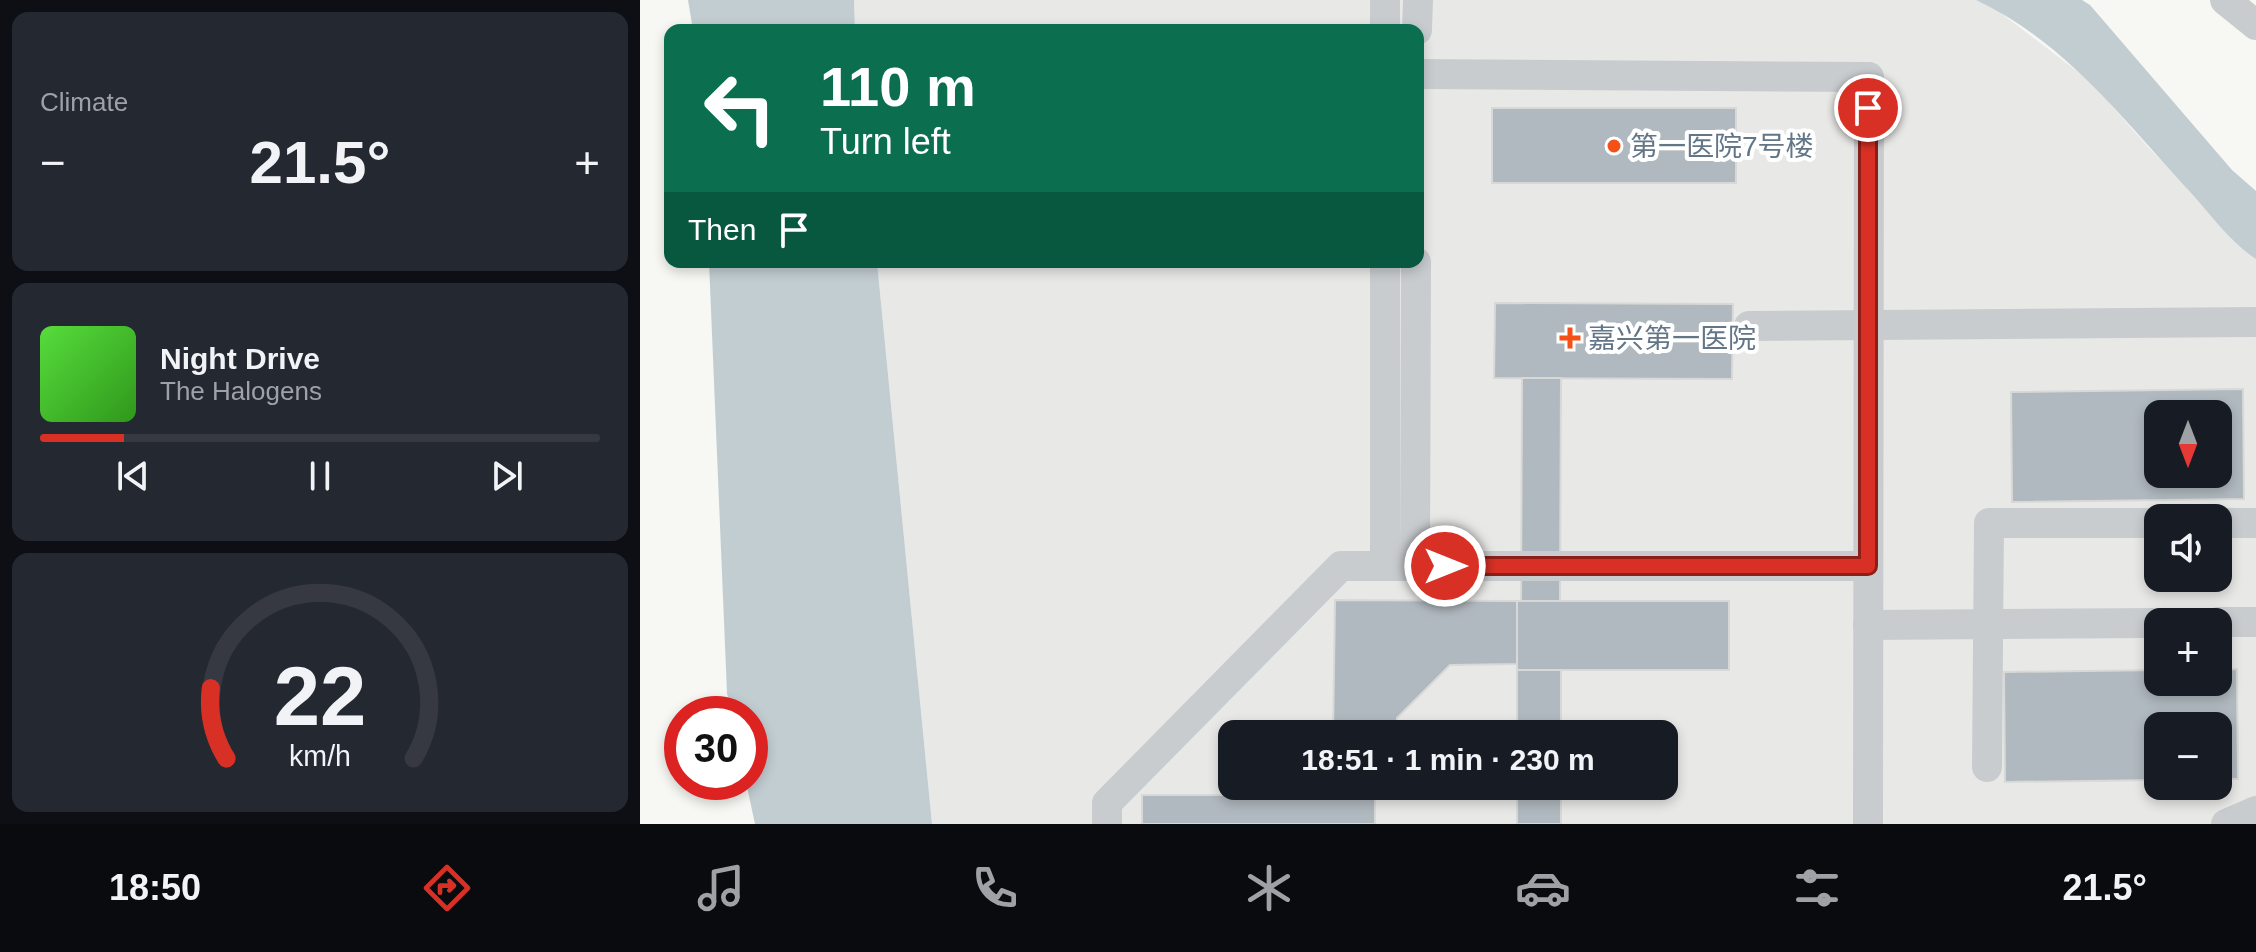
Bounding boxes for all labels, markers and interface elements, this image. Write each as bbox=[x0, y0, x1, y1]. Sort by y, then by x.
text: 110 m bbox=[820, 55, 976, 118]
icon: left bbox=[688, 56, 792, 160]
pin bbox=[1834, 74, 1902, 142]
icon: arrive bbox=[1846, 86, 1890, 130]
text: Climate bbox=[40, 87, 128, 117]
text: Turn left bbox=[820, 121, 951, 162]
text: 21.5° bbox=[250, 129, 390, 196]
place label: 第一医院7号楼 bbox=[1630, 131, 1814, 162]
marker: 第一医院7号楼 bbox=[1605, 137, 1623, 155]
text: − bbox=[40, 138, 66, 187]
text: + bbox=[574, 138, 600, 187]
icon: arrive bbox=[772, 208, 816, 252]
text: Then bbox=[688, 213, 756, 246]
place label: 嘉兴第一医院 bbox=[1588, 323, 1756, 354]
marker: 嘉兴第一医院 bbox=[1559, 327, 1581, 349]
text: Night Drive bbox=[160, 342, 320, 375]
text: The Halogens bbox=[160, 376, 322, 406]
north arrow bbox=[2144, 400, 2232, 488]
map controls bbox=[2144, 400, 2232, 800]
icon: previous bbox=[111, 454, 155, 498]
icon: pause bbox=[298, 454, 342, 498]
icon: next bbox=[485, 454, 529, 498]
button: sound bbox=[2144, 504, 2232, 592]
position arrow bbox=[1403, 524, 1487, 608]
button: + bbox=[2144, 608, 2232, 696]
text: 22 bbox=[274, 649, 366, 742]
speed limit sign: 30 bbox=[664, 696, 768, 800]
button: − bbox=[2144, 712, 2232, 800]
text: km/h bbox=[289, 740, 351, 772]
text: 18:51 · 1 min · 230 m bbox=[1301, 743, 1595, 776]
icon: directions bbox=[419, 860, 475, 916]
icon: music bbox=[693, 860, 749, 916]
icon: phone bbox=[967, 860, 1023, 916]
icon: climate bbox=[1241, 860, 1297, 916]
icon: car bbox=[1515, 860, 1571, 916]
icon: filters bbox=[1789, 860, 1845, 916]
text: 18:50 bbox=[109, 867, 201, 908]
text: 21.5° bbox=[2062, 867, 2147, 908]

